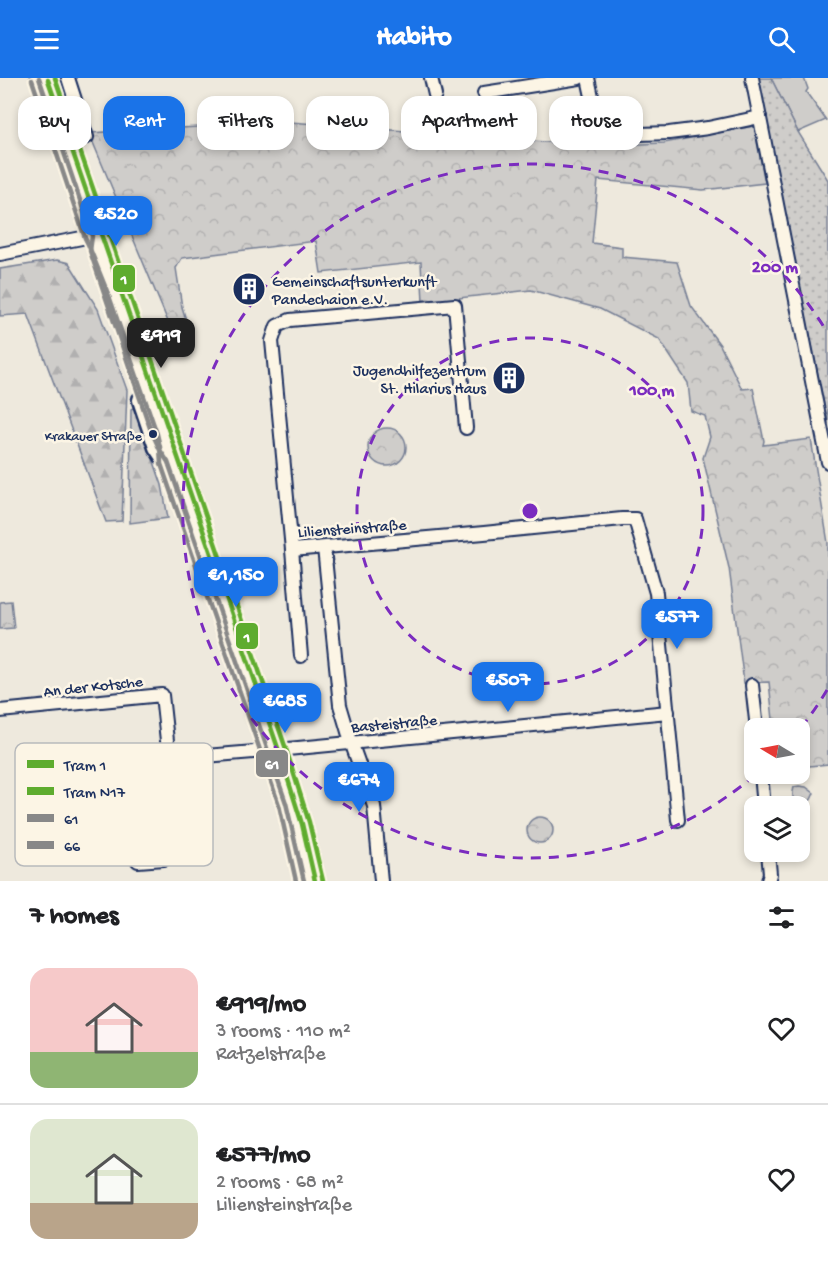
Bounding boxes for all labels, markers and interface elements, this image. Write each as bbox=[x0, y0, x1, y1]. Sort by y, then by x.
icon: menu bbox=[30, 23, 63, 56]
text: Habito bbox=[376, 23, 452, 55]
icon: search bbox=[765, 23, 798, 56]
chip: Buy bbox=[18, 96, 91, 150]
chip: Rent bbox=[103, 96, 185, 150]
chip: Filters bbox=[197, 96, 294, 150]
chip: New bbox=[306, 96, 389, 150]
chip: Apartment bbox=[401, 96, 537, 150]
chip: House bbox=[549, 96, 643, 150]
pin: €520 bbox=[80, 196, 152, 247]
text: €520 bbox=[94, 204, 138, 227]
text: 200 m bbox=[752, 258, 798, 279]
line badge: 1 bbox=[112, 264, 136, 293]
building icon: Gemeinschaftsunterkunft Pandechaion e.V. bbox=[231, 271, 267, 307]
text: 1 bbox=[120, 272, 127, 291]
place label: Gemeinschaftsunterkunft Pandechaion e.V. bbox=[271, 274, 438, 311]
pin: €919 bbox=[125, 318, 197, 369]
text: €919 bbox=[141, 326, 181, 349]
building icon: Jugendhilfezentrum St. Hilarius Haus bbox=[491, 360, 527, 396]
place label: Jugendhilfezentrum St. Hilarius Haus bbox=[353, 363, 487, 400]
text: 100 m bbox=[629, 381, 675, 402]
marker: Krakauer Straße bbox=[147, 428, 159, 440]
place label: Krakauer Straße bbox=[45, 429, 143, 446]
centre of rings bbox=[520, 501, 540, 521]
street label: Liliensteinstraße bbox=[297, 517, 408, 544]
pin: €1,150 bbox=[187, 557, 285, 608]
text: €1,150 bbox=[208, 565, 264, 588]
pin: €577 bbox=[641, 599, 713, 650]
text: €577 bbox=[655, 607, 699, 630]
line badge: 1 bbox=[235, 622, 259, 650]
text: 1 bbox=[243, 630, 250, 649]
pin: €507 bbox=[472, 662, 544, 713]
text: €507 bbox=[486, 670, 530, 693]
street label: An der Kotsche bbox=[43, 674, 145, 703]
pin: €685 bbox=[249, 683, 321, 734]
text: €685 bbox=[263, 691, 307, 714]
street label: Basteistraße bbox=[350, 712, 439, 739]
north arrow bbox=[744, 718, 810, 784]
map controls bbox=[744, 718, 810, 862]
legend bbox=[15, 743, 213, 866]
line badge: 61 bbox=[255, 749, 289, 778]
text: 61 bbox=[265, 757, 279, 776]
text: Tram 1 bbox=[63, 758, 106, 777]
pin: €674 bbox=[323, 762, 395, 813]
text: €674 bbox=[338, 770, 380, 793]
text: Tram N17 bbox=[63, 785, 126, 804]
button: layers bbox=[744, 796, 810, 862]
text: 61 bbox=[64, 812, 79, 831]
text: 66 bbox=[64, 839, 81, 858]
icon: filters bbox=[765, 901, 798, 934]
text: 7 homes bbox=[30, 902, 119, 933]
text: €919/mo bbox=[216, 990, 306, 1021]
icon: home bbox=[78, 992, 150, 1064]
icon: heart bbox=[765, 1012, 798, 1045]
text: 3 rooms · 110 m² bbox=[216, 1021, 351, 1044]
text: Ratzelstraße bbox=[216, 1044, 325, 1067]
text: €577/mo bbox=[216, 1141, 310, 1172]
icon: home bbox=[78, 1143, 150, 1215]
icon: heart bbox=[765, 1163, 798, 1196]
text: 2 rooms · 68 m² bbox=[216, 1172, 344, 1195]
text: Liliensteinstraße bbox=[216, 1195, 352, 1218]

